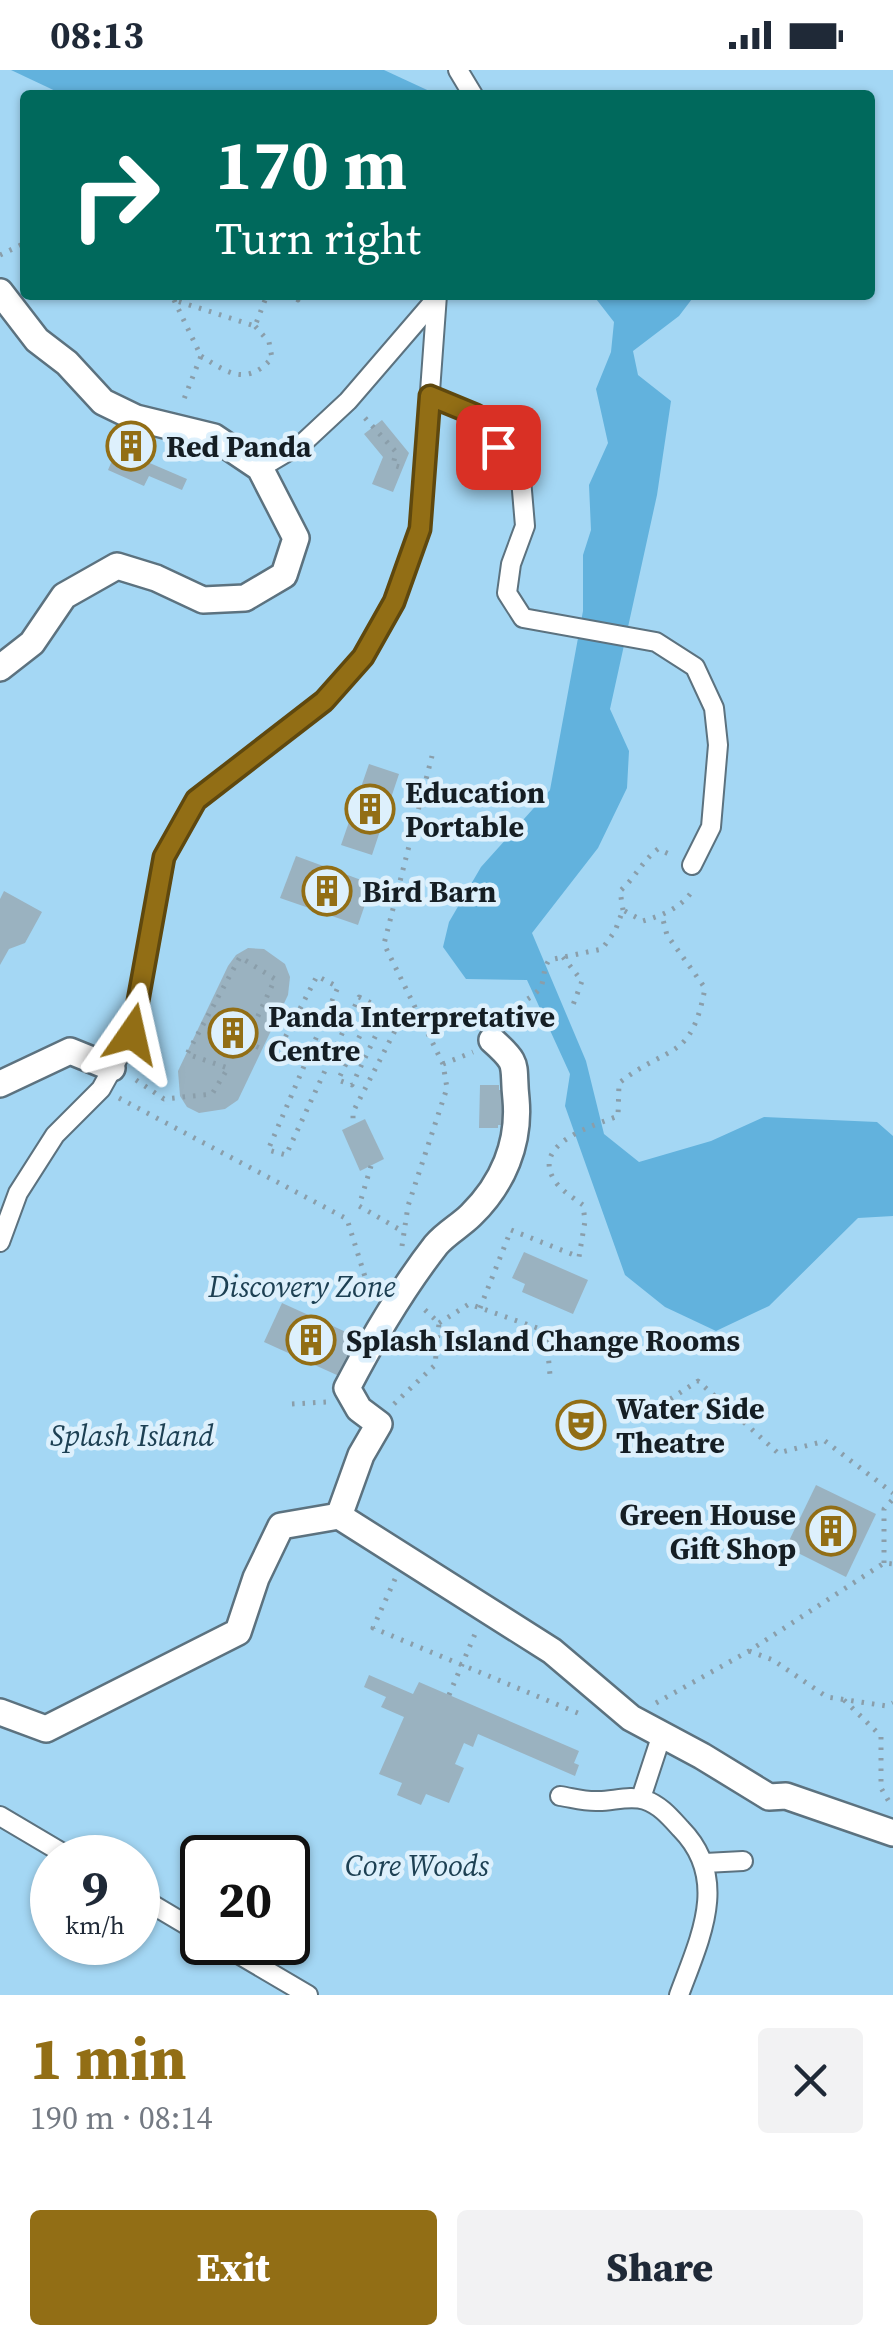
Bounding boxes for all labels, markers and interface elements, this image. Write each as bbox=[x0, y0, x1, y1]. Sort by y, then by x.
text: 08:13 bbox=[50, 9, 144, 61]
text: 170 m bbox=[215, 116, 407, 212]
icon: right bbox=[50, 130, 180, 260]
text: Turn right bbox=[215, 207, 421, 269]
pin bbox=[456, 405, 541, 490]
building icon: Red Panda bbox=[105, 420, 157, 472]
icon: arrive bbox=[471, 420, 526, 475]
place label: Red Panda bbox=[166, 426, 313, 467]
place label: Education Portable bbox=[405, 772, 545, 847]
building icon: Education Portable bbox=[344, 783, 396, 835]
building icon: Bird Barn bbox=[301, 865, 353, 917]
place label: Bird Barn bbox=[362, 871, 497, 912]
position arrow bbox=[80, 982, 184, 1086]
place label: Panda Interpretative Centre bbox=[268, 996, 555, 1071]
building icon: Panda Interpretative Centre bbox=[207, 1007, 259, 1059]
park label: Discovery Zone bbox=[207, 1266, 396, 1307]
building icon: Splash Island Change Rooms bbox=[285, 1314, 337, 1366]
place label: Splash Island Change Rooms bbox=[346, 1320, 740, 1361]
place label: Water Side Theatre bbox=[616, 1388, 765, 1463]
theatre icon: Water Side Theatre bbox=[555, 1399, 607, 1451]
park label: Splash Island bbox=[50, 1415, 214, 1456]
place label: Green House Gift Shop bbox=[620, 1494, 796, 1569]
building icon: Green House Gift Shop bbox=[805, 1505, 857, 1557]
speed limit sign: 20 bbox=[180, 1835, 310, 1965]
park label: Core Woods bbox=[345, 1845, 489, 1886]
text: 9 bbox=[81, 1853, 109, 1922]
text: km/h bbox=[65, 1908, 125, 1942]
text: 1 min bbox=[30, 2017, 186, 2099]
button: close bbox=[758, 2028, 863, 2133]
text: 190 m · 08:14 bbox=[30, 2096, 212, 2140]
button: Exit bbox=[30, 2210, 437, 2325]
button: Share bbox=[457, 2210, 863, 2325]

